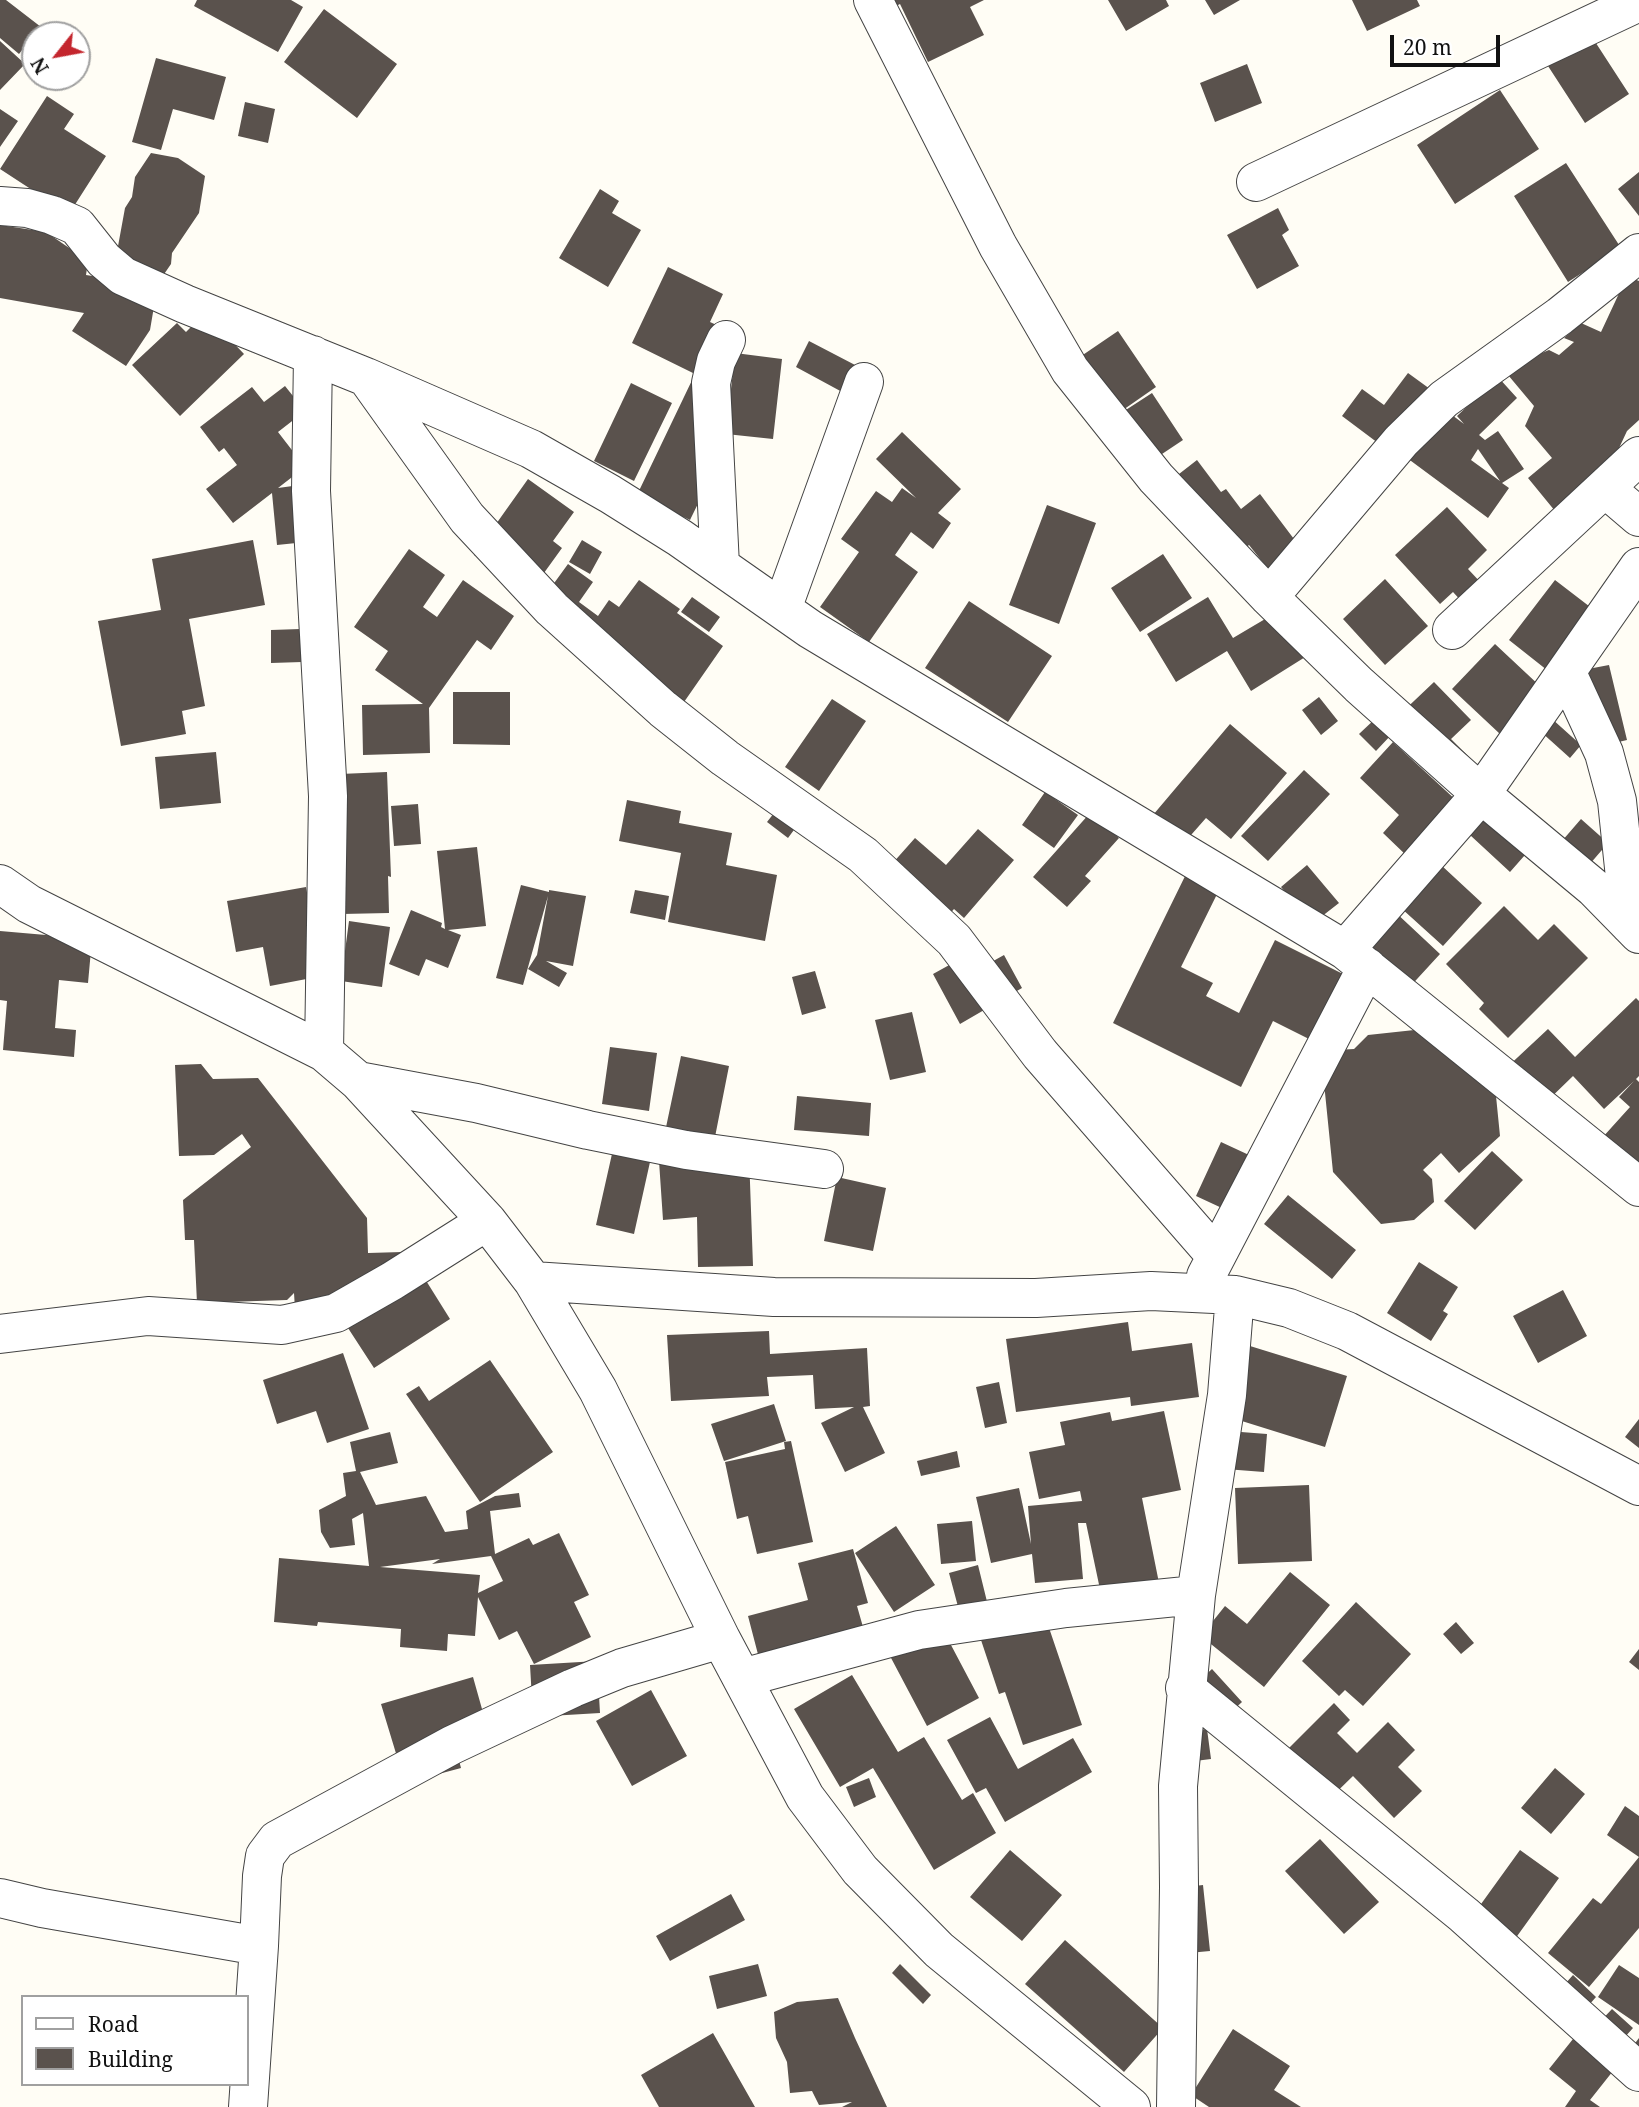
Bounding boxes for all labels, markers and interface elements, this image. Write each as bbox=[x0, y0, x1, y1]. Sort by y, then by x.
north arrow bbox=[21, 21, 91, 91]
scale bar bbox=[1394, 21, 1504, 65]
text: 20 m bbox=[1403, 33, 1452, 61]
text: N bbox=[25, 53, 55, 79]
legend bbox=[21, 1995, 248, 2086]
text: Road bbox=[88, 2010, 139, 2038]
text: Building bbox=[88, 2045, 173, 2073]

